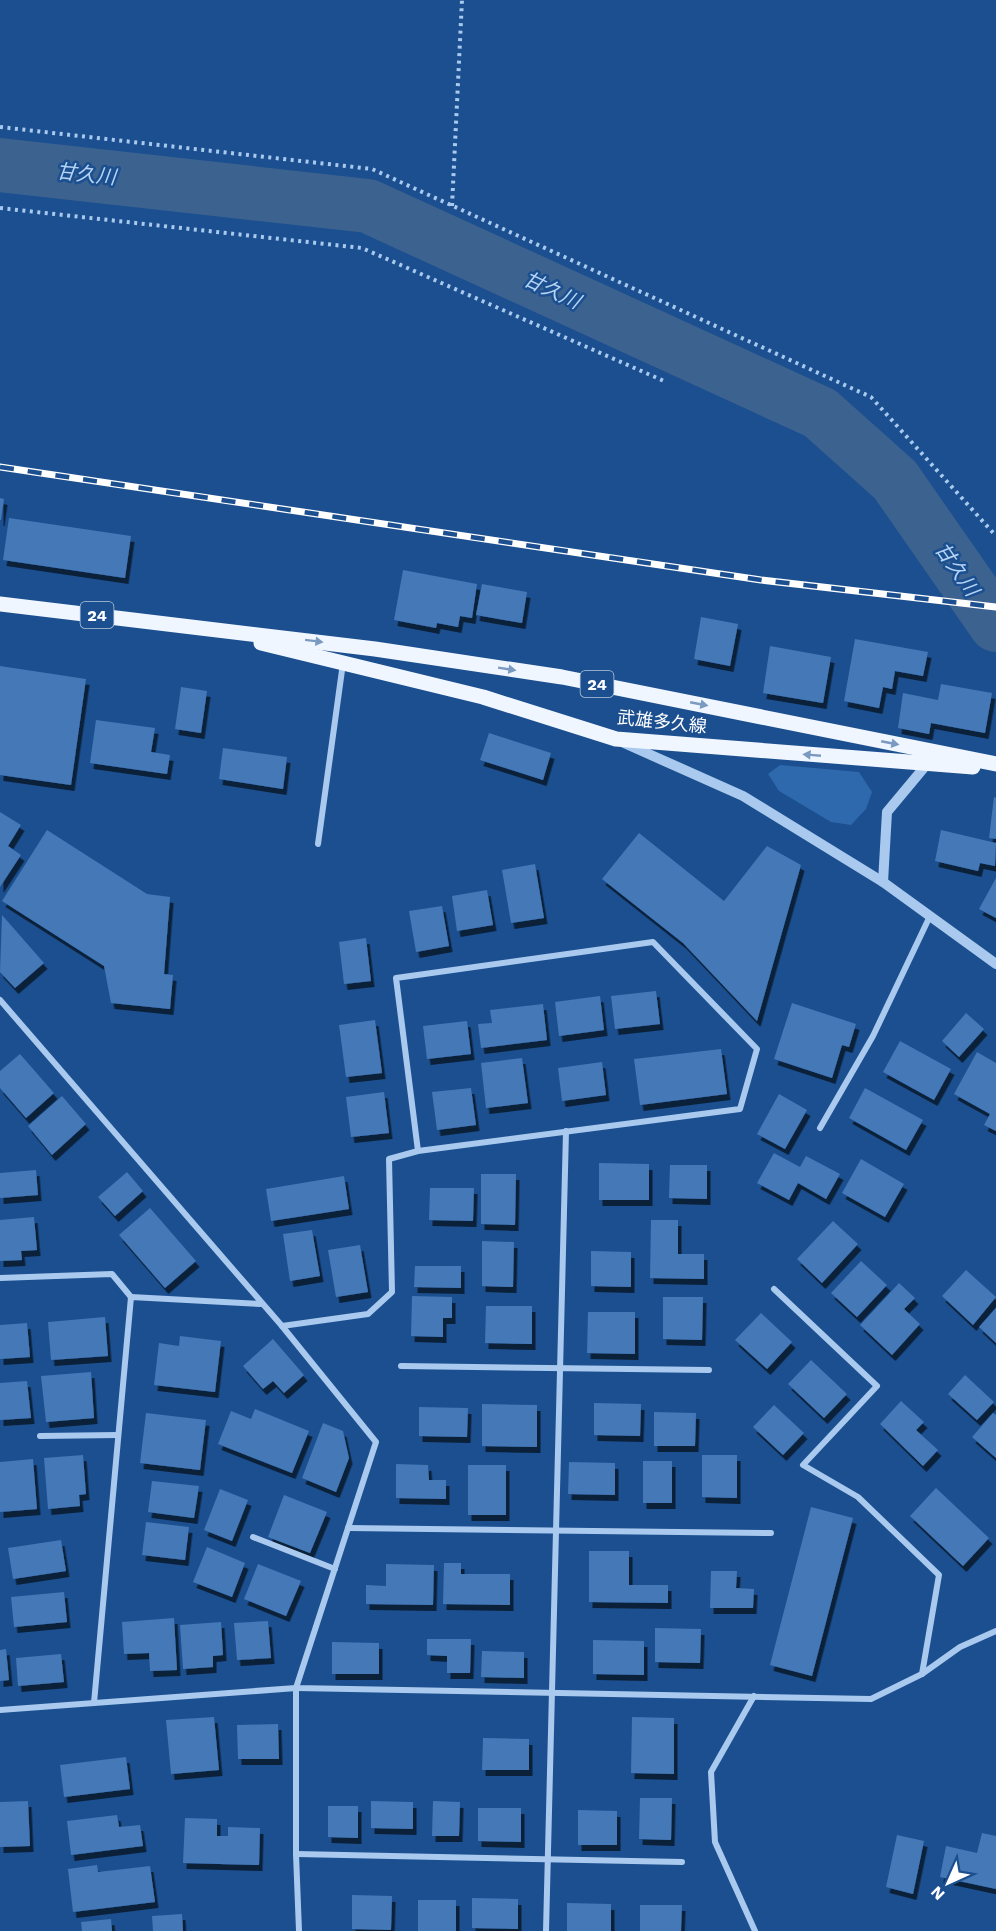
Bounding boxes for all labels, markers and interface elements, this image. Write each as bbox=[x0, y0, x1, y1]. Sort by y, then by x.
water label: 甘久川 bbox=[55, 159, 119, 189]
water label: 甘久川 bbox=[520, 266, 586, 314]
water label: 甘久川 bbox=[930, 538, 985, 602]
road number: 24 bbox=[80, 602, 114, 628]
one-way arrow bbox=[305, 636, 324, 646]
one-way arrow bbox=[498, 664, 517, 673]
road number: 24 bbox=[580, 671, 614, 697]
one-way arrow bbox=[690, 700, 708, 710]
street label: 武雄多久線 bbox=[616, 706, 708, 737]
one-way arrow bbox=[881, 739, 900, 748]
one-way arrow bbox=[802, 750, 821, 760]
north arrow bbox=[918, 1853, 978, 1913]
text: N bbox=[927, 1882, 949, 1904]

